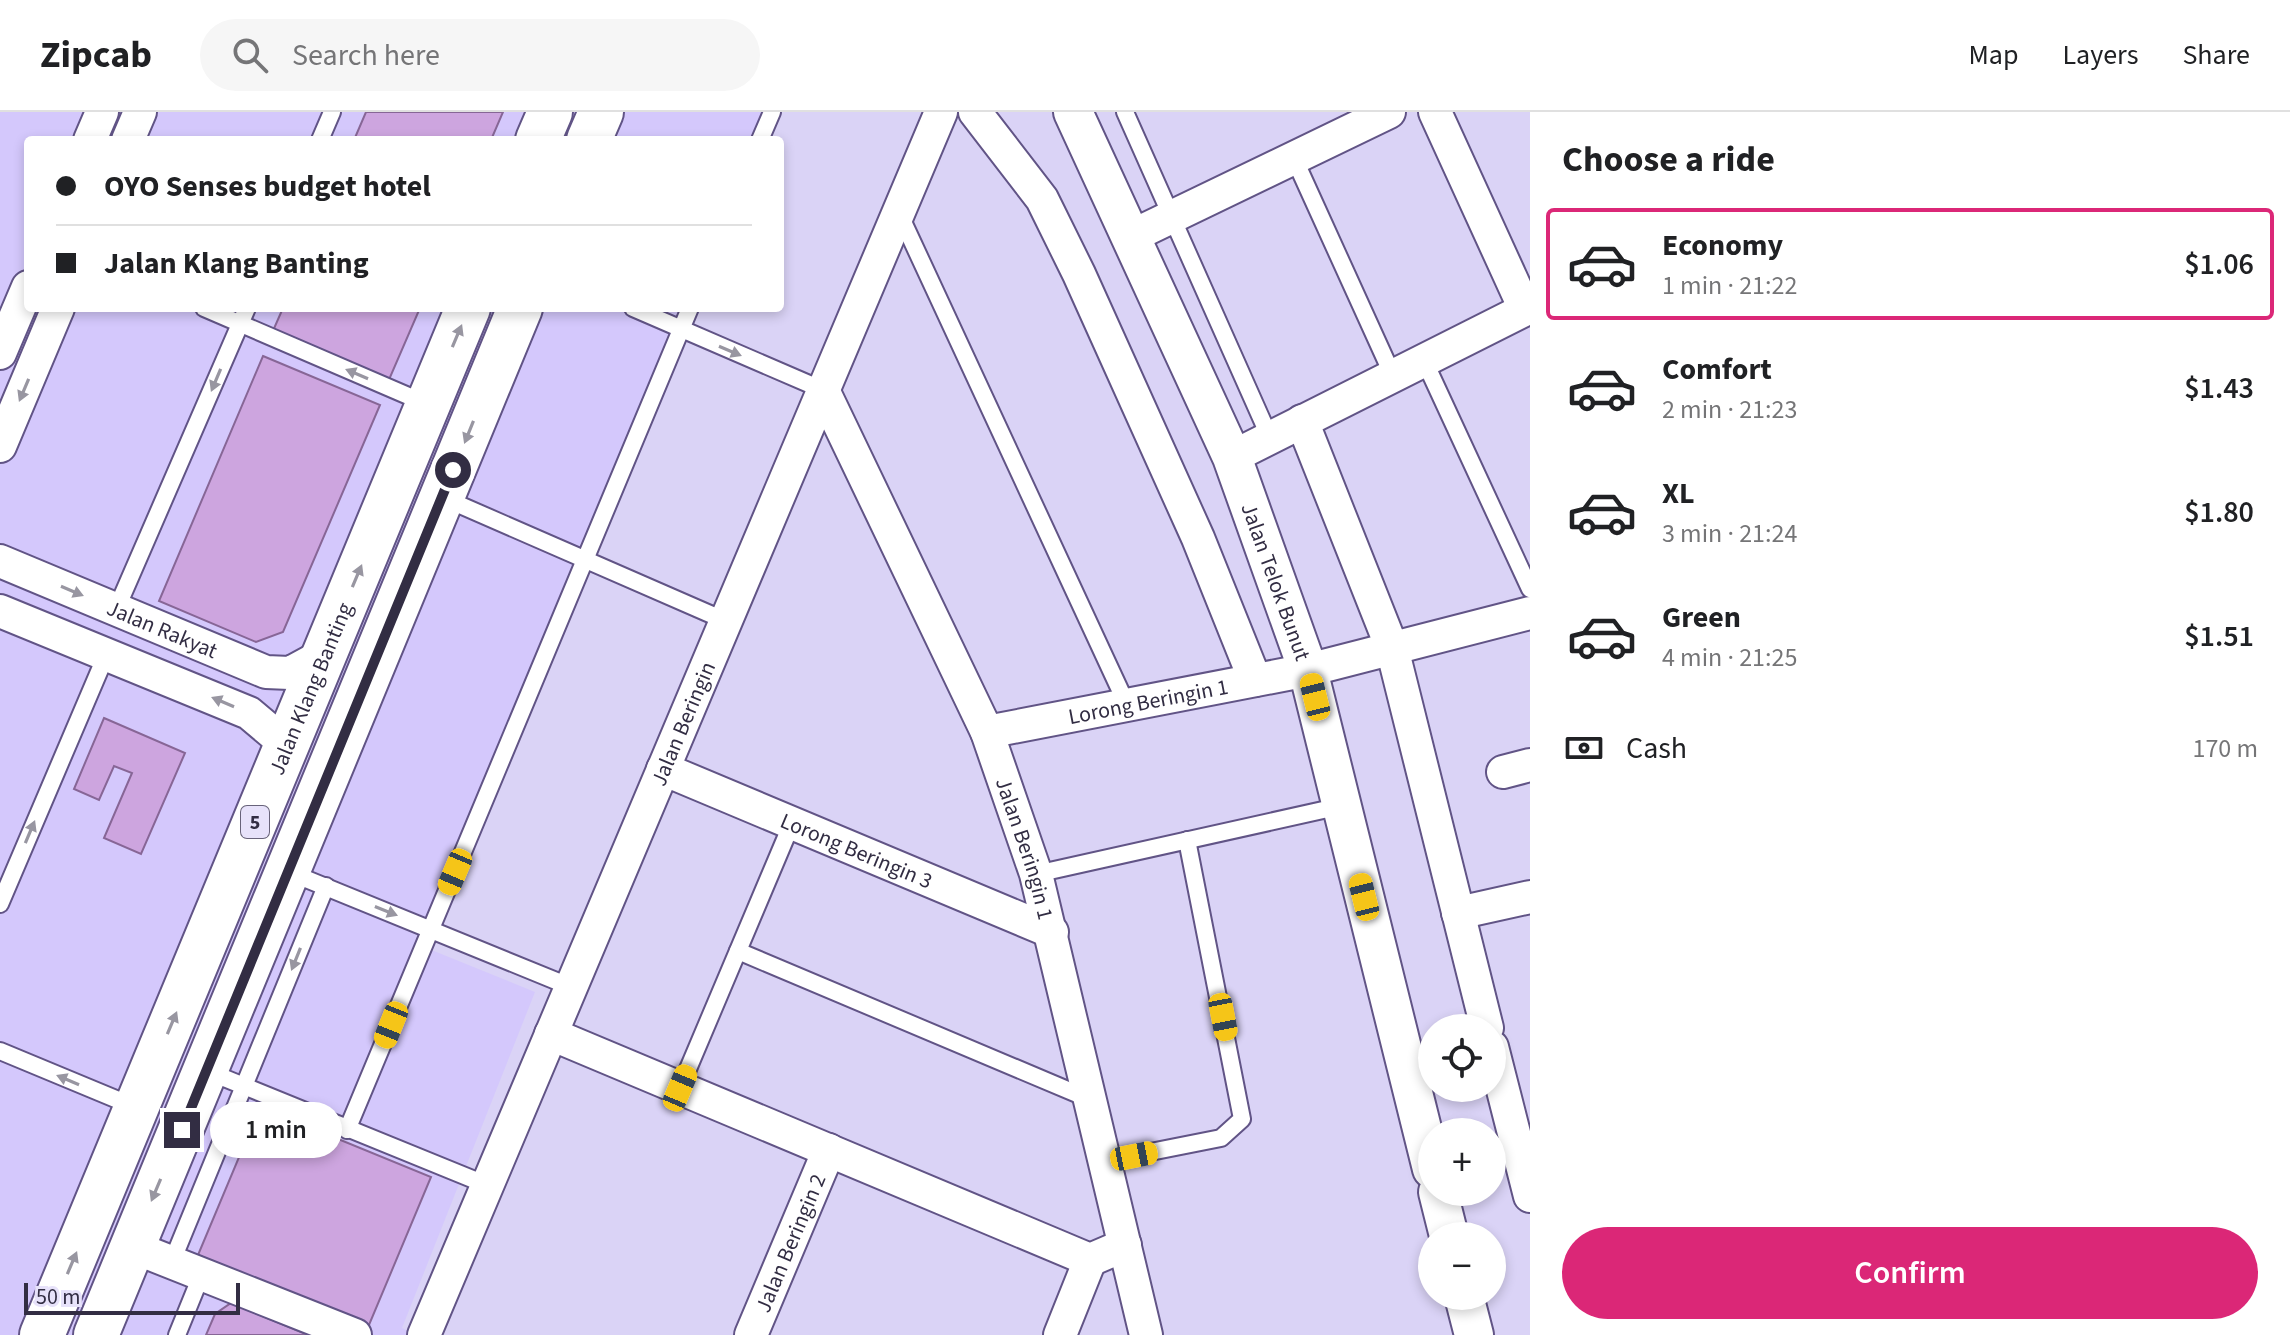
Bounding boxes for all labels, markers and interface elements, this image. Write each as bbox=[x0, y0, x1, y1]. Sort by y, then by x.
search box bbox=[200, 19, 760, 91]
text: Zipcab bbox=[40, 28, 152, 82]
icon: search bbox=[228, 33, 272, 77]
text: Search here bbox=[292, 34, 440, 77]
text: Map bbox=[1968, 35, 2018, 75]
text: Layers bbox=[2062, 35, 2138, 75]
text: Share bbox=[2182, 35, 2250, 75]
text: Choose a ride bbox=[1562, 134, 1775, 185]
text: OYO Senses budget hotel bbox=[104, 165, 431, 208]
text: Economy bbox=[1662, 224, 1783, 267]
icon: car bbox=[1566, 228, 1638, 300]
text: Jalan Klang Banting bbox=[104, 242, 369, 285]
text: $1.06 bbox=[2184, 243, 2254, 286]
text: 1 min · 21:22 bbox=[1662, 267, 1797, 304]
one-way arrow bbox=[450, 324, 463, 348]
one-way arrow bbox=[718, 344, 742, 357]
text: Comfort bbox=[1662, 348, 1772, 391]
icon: car bbox=[1566, 352, 1638, 424]
one-way arrow bbox=[345, 367, 368, 381]
text: $1.43 bbox=[2184, 367, 2254, 410]
one-way arrow bbox=[210, 368, 223, 391]
one-way arrow bbox=[17, 378, 30, 402]
text: 2 min · 21:23 bbox=[1662, 391, 1797, 428]
one-way arrow bbox=[462, 420, 475, 444]
route start bbox=[435, 452, 471, 488]
text: XL bbox=[1662, 472, 1695, 515]
icon: car bbox=[1566, 476, 1638, 548]
text: $1.80 bbox=[2184, 491, 2254, 534]
street label: Jalan Telok Bunut bbox=[1233, 499, 1318, 666]
text: 3 min · 21:24 bbox=[1662, 515, 1797, 552]
one-way arrow bbox=[351, 564, 364, 588]
one-way arrow bbox=[60, 585, 84, 598]
street label: Jalan Rakyat bbox=[102, 592, 223, 667]
text: Green bbox=[1662, 596, 1741, 639]
street label: Jalan Klang Banting bbox=[261, 598, 361, 780]
icon: car bbox=[1566, 600, 1638, 672]
text: $1.51 bbox=[2184, 615, 2254, 658]
text: 4 min · 21:25 bbox=[1662, 639, 1797, 676]
street label: Jalan Beringin bbox=[643, 657, 724, 791]
street label: Lorong Beringin 1 bbox=[1066, 671, 1231, 733]
car bbox=[1298, 671, 1332, 723]
one-way arrow bbox=[211, 695, 235, 708]
icon: cash bbox=[1562, 726, 1606, 770]
text: Cash bbox=[1626, 727, 1687, 770]
text: 170 m bbox=[2192, 730, 2258, 767]
street label: Jalan Beringin 1 bbox=[987, 773, 1061, 923]
street label: Lorong Beringin 3 bbox=[775, 805, 937, 897]
road number: 5 bbox=[241, 806, 269, 838]
one-way arrow bbox=[24, 820, 37, 844]
car bbox=[435, 845, 475, 899]
car bbox=[1347, 871, 1381, 923]
one-way arrow bbox=[374, 905, 398, 918]
one-way arrow bbox=[290, 947, 303, 970]
car bbox=[1207, 991, 1239, 1043]
car bbox=[371, 998, 411, 1052]
one-way arrow bbox=[165, 1011, 178, 1035]
map controls bbox=[1418, 1014, 1506, 1310]
button: locate bbox=[1418, 1014, 1506, 1102]
car bbox=[660, 1061, 700, 1115]
one-way arrow bbox=[56, 1073, 80, 1086]
callout: 1 min bbox=[210, 1102, 342, 1158]
text: 1 min bbox=[245, 1111, 307, 1148]
route end bbox=[164, 1112, 200, 1148]
button: + bbox=[1418, 1118, 1506, 1206]
car bbox=[1108, 1140, 1160, 1172]
street label: Jalan Beringin 2 bbox=[747, 1169, 834, 1318]
one-way arrow bbox=[150, 1178, 163, 1202]
button: − bbox=[1418, 1222, 1506, 1310]
button: Confirm bbox=[1562, 1227, 2258, 1319]
one-way arrow bbox=[66, 1251, 79, 1275]
scale bar bbox=[24, 1279, 240, 1315]
text: 50 m bbox=[36, 1281, 81, 1313]

